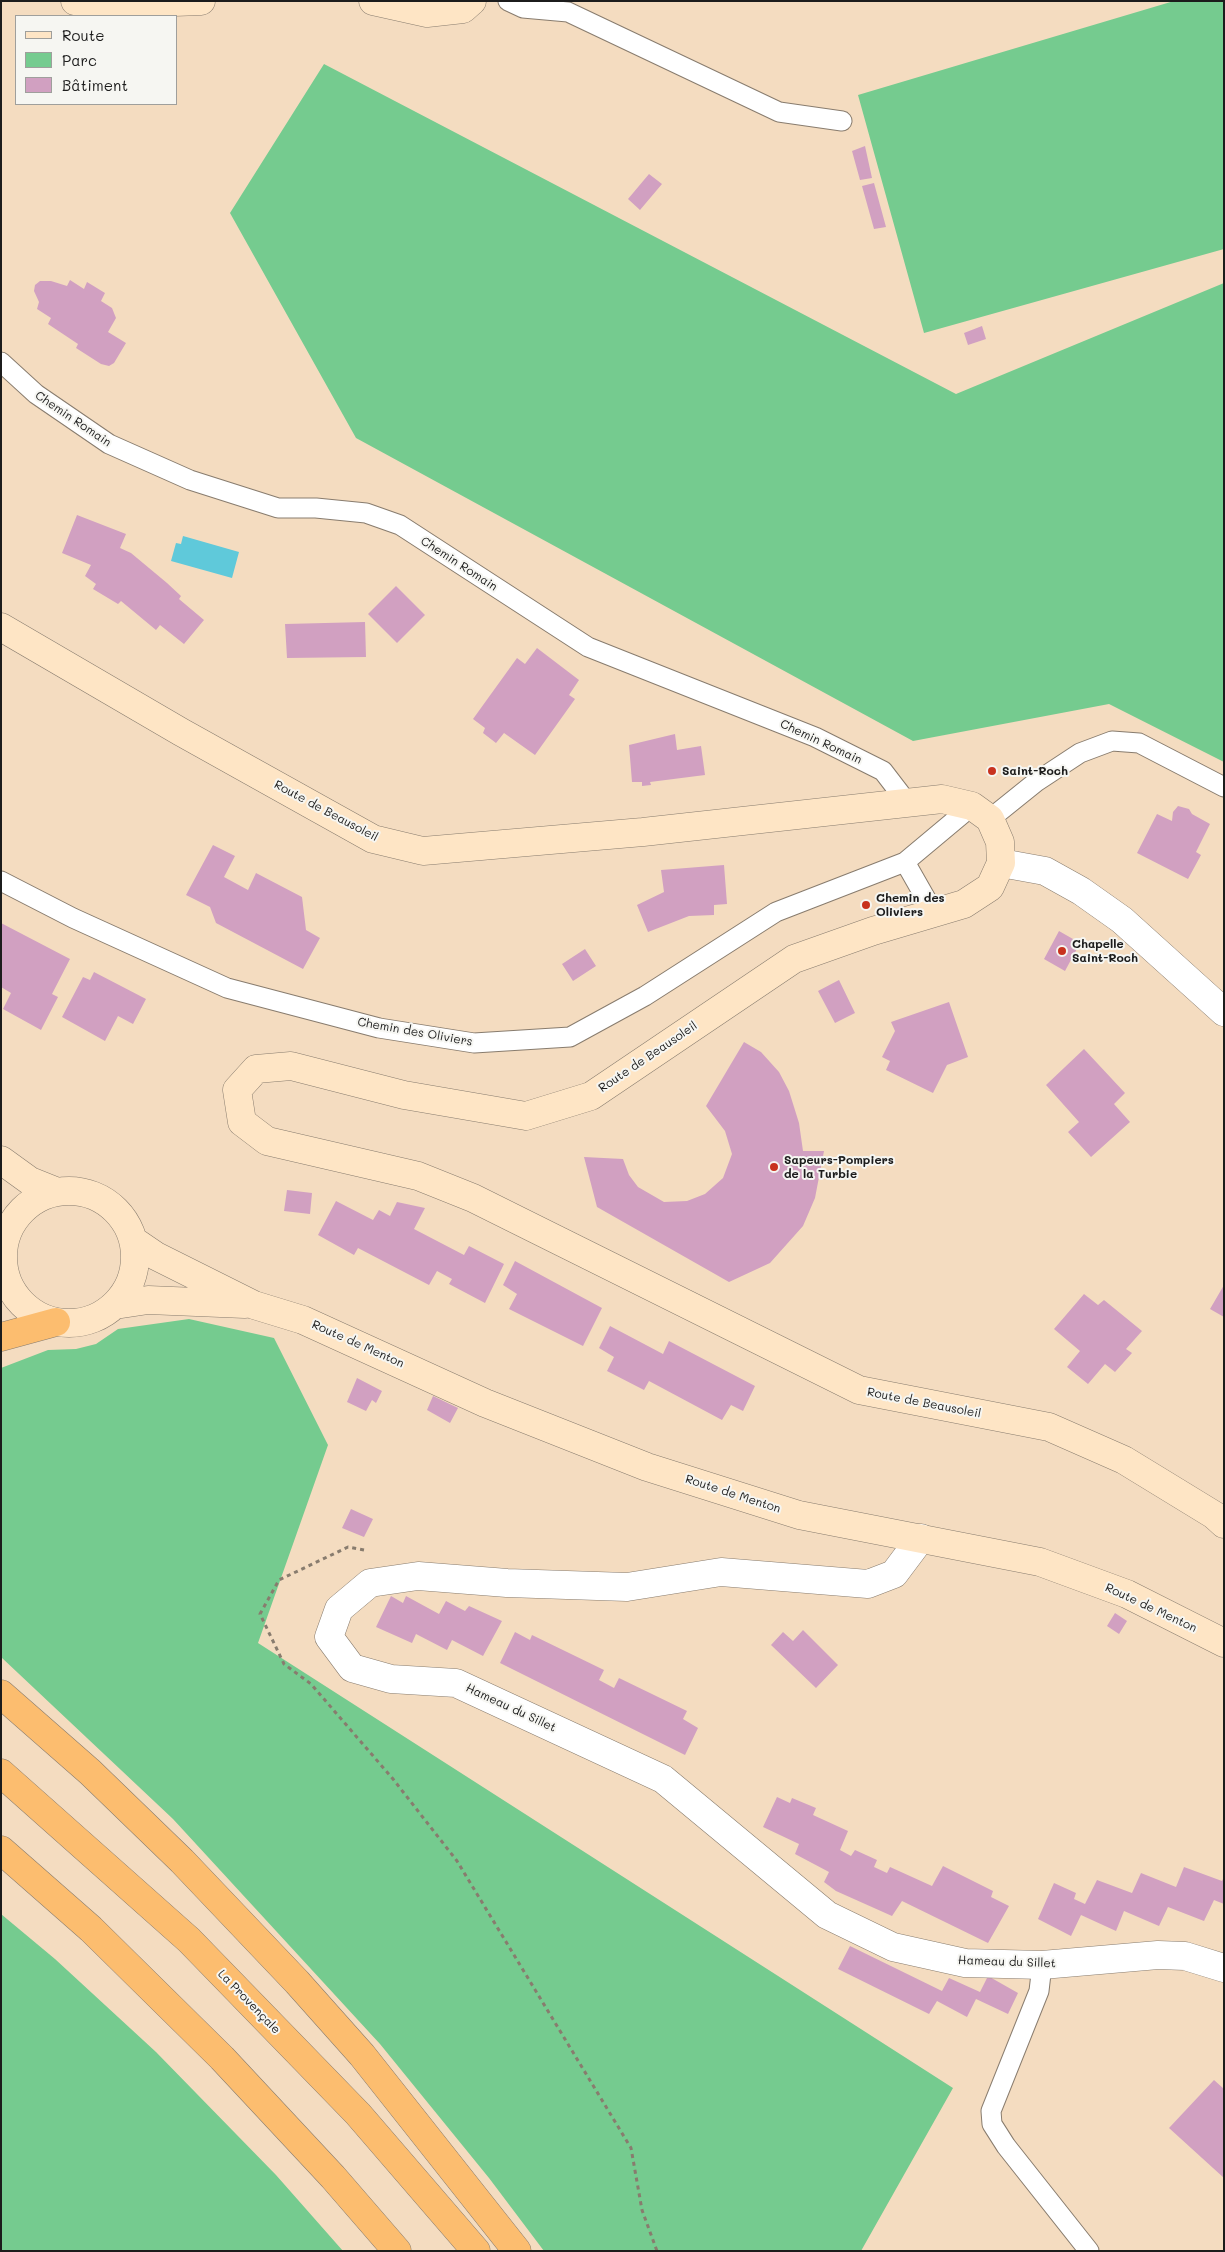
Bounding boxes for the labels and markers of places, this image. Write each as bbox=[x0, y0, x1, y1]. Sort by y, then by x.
place label: Saint-Roch bbox=[1002, 764, 1068, 778]
marker: Saint-Roch bbox=[986, 765, 998, 777]
place label: Chemin des Oliviers bbox=[876, 891, 945, 919]
marker: Chemin des Oliviers bbox=[860, 899, 872, 911]
place label: Chapelle Saint-Roch bbox=[1072, 937, 1138, 965]
marker: Chapelle Saint-Roch bbox=[1056, 945, 1068, 957]
place label: Sapeurs-Pompiers de la Turbie bbox=[784, 1153, 894, 1181]
marker: Sapeurs-Pompiers de la Turbie bbox=[768, 1161, 780, 1173]

